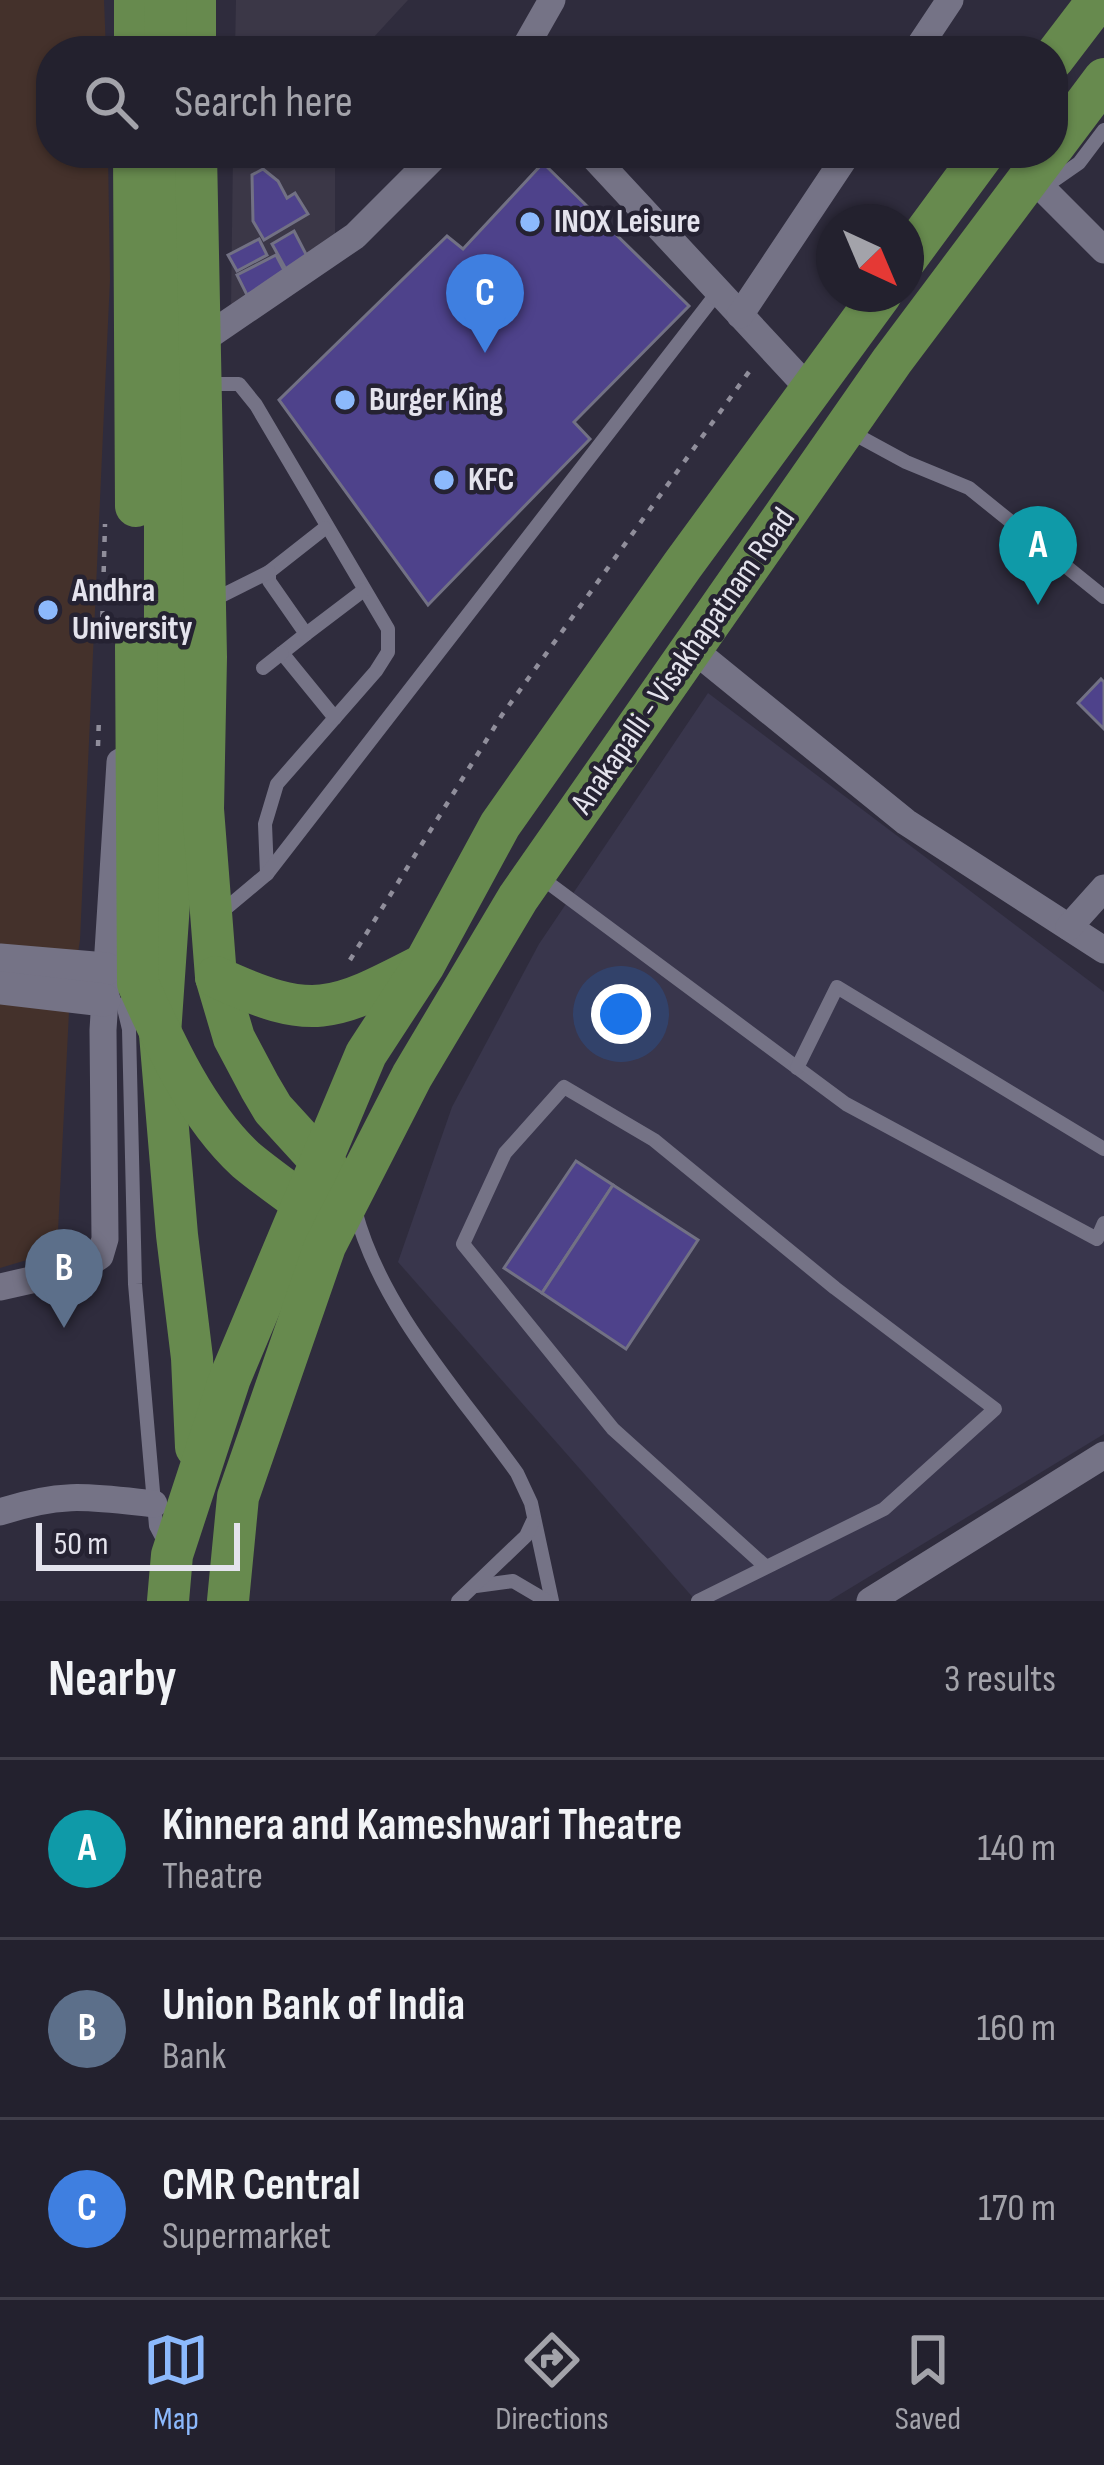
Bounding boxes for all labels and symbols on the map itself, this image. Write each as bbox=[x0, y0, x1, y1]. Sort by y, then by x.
place label: INOX Leisure bbox=[554, 202, 701, 242]
north arrow bbox=[816, 204, 924, 312]
marker: INOX Leisure bbox=[517, 209, 543, 235]
pin: C bbox=[446, 254, 524, 353]
place label: Burger King bbox=[369, 380, 503, 420]
marker: Burger King bbox=[332, 387, 358, 413]
place label: KFC bbox=[468, 460, 514, 500]
marker: KFC bbox=[431, 467, 457, 493]
street label: Anakapalli - Visakhapatnam Road bbox=[562, 500, 804, 823]
pin: A bbox=[999, 506, 1077, 605]
place label: Andhra University bbox=[71, 571, 193, 649]
marker: Andhra University bbox=[35, 597, 61, 623]
your location bbox=[591, 984, 651, 1044]
pin: B bbox=[25, 1229, 103, 1328]
scale bar bbox=[36, 1517, 240, 1570]

